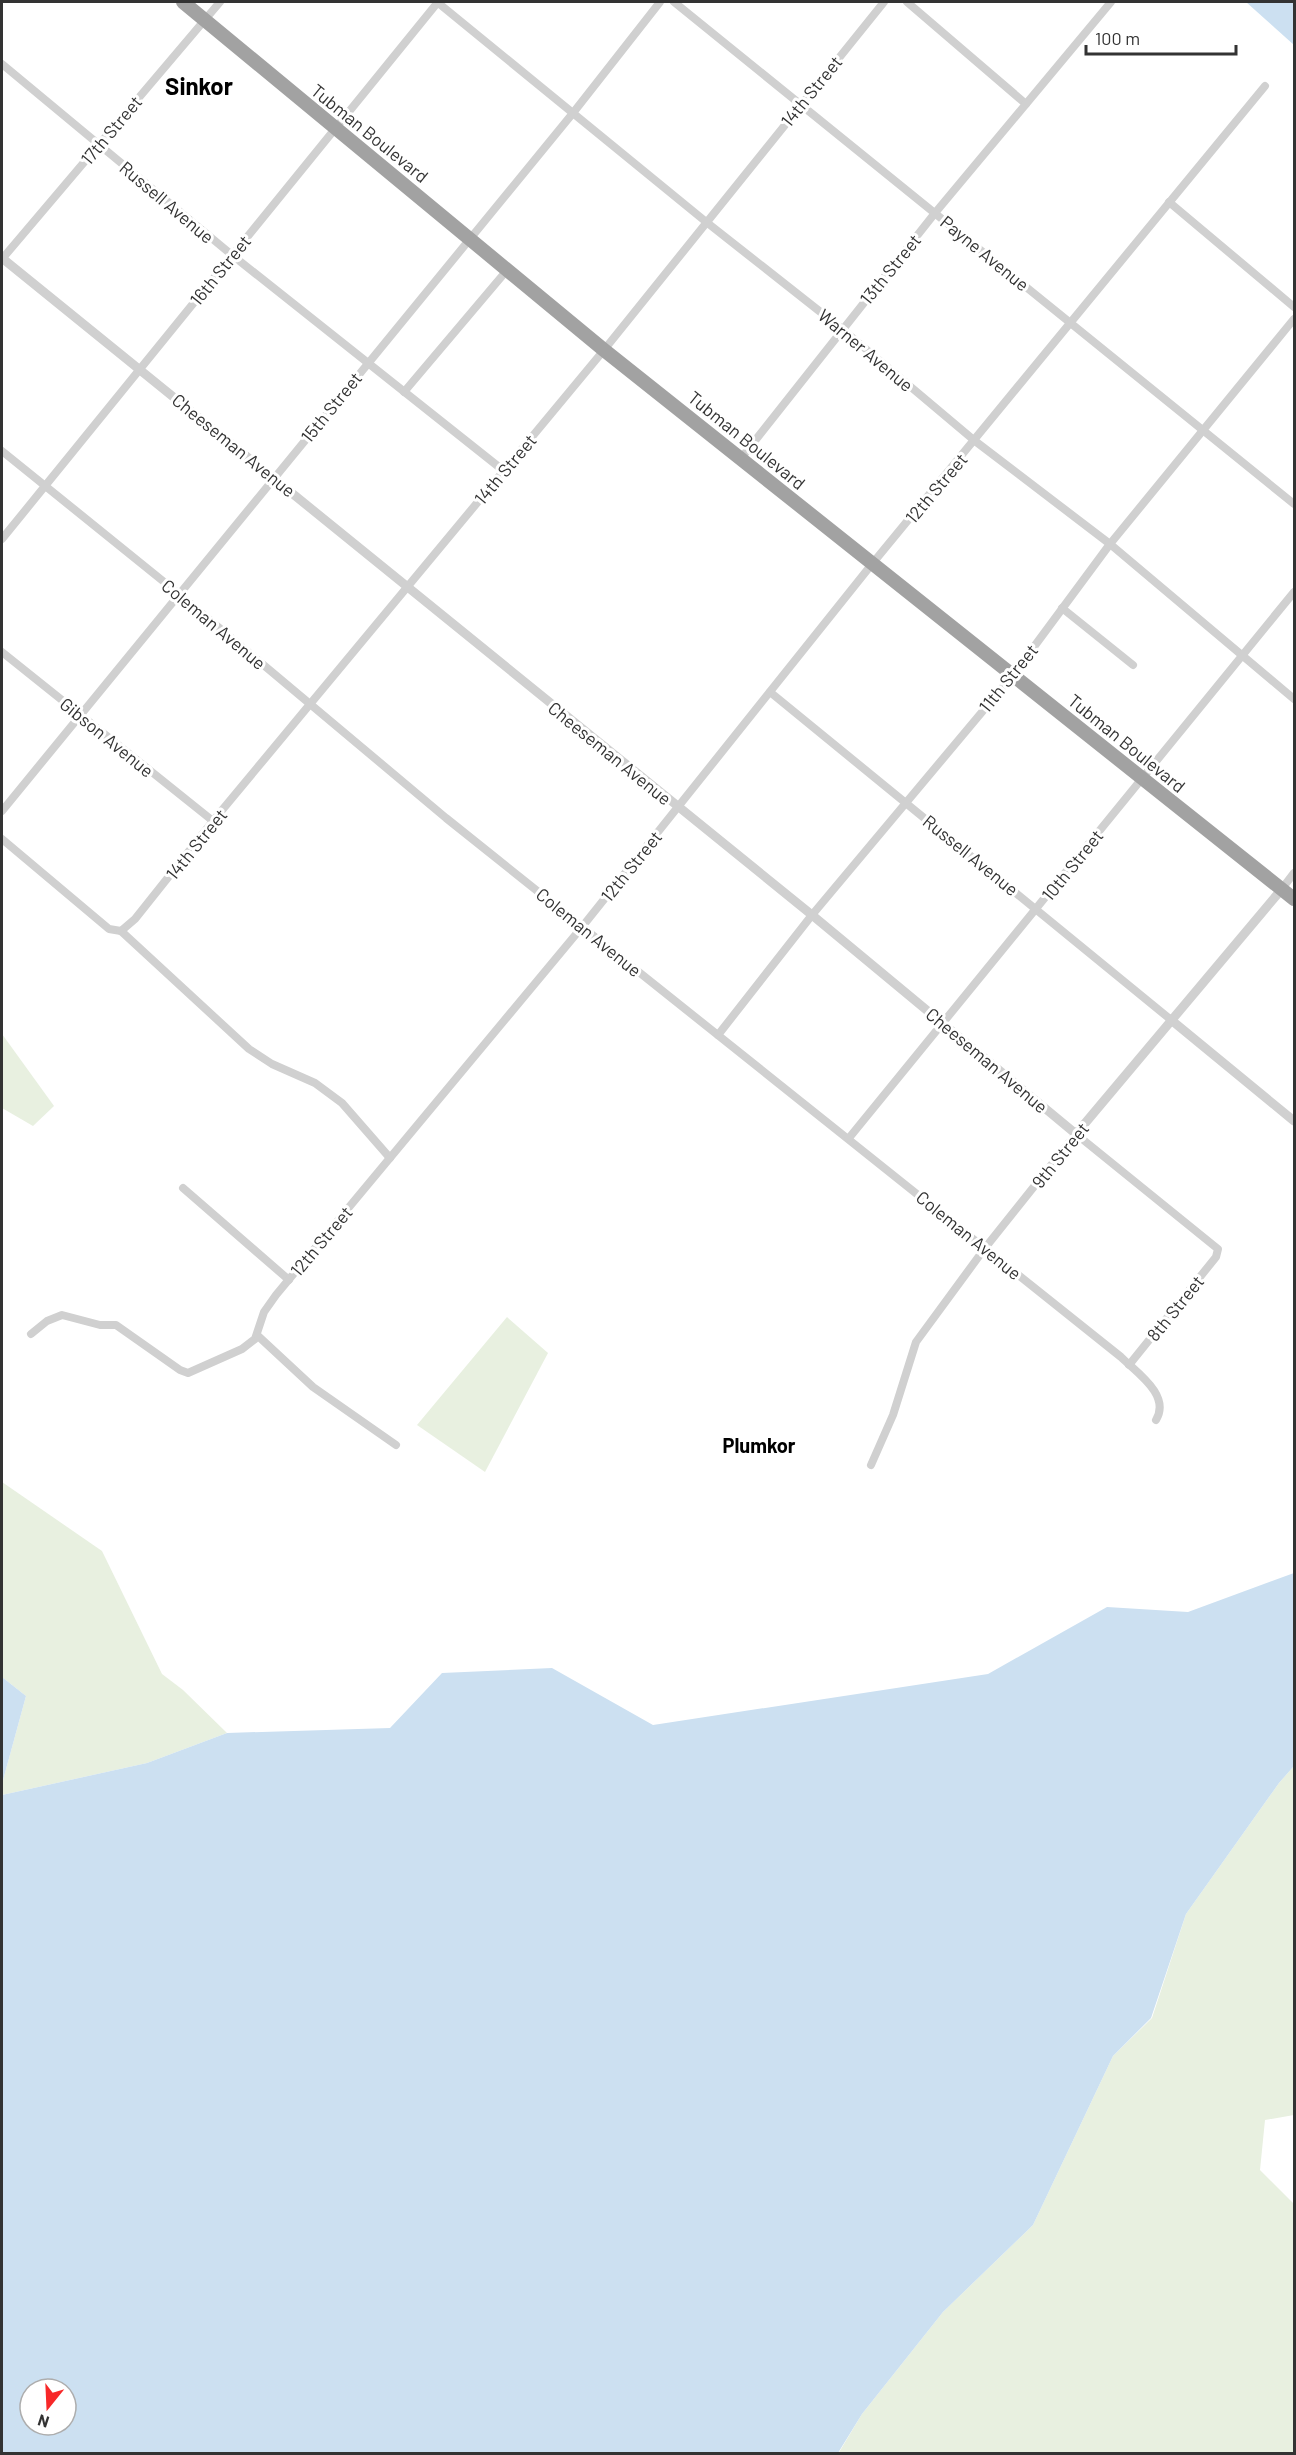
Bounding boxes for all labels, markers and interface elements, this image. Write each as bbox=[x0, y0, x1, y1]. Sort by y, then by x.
scale bar bbox=[1086, 18, 1236, 56]
text: 100 m bbox=[1095, 27, 1140, 49]
street label: 14th Street bbox=[776, 51, 846, 131]
district label: Sinkor bbox=[165, 71, 233, 100]
street label: Tubman Boulevard bbox=[307, 79, 433, 187]
street label: 17th Street bbox=[76, 91, 146, 169]
street label: Russell Avenue bbox=[115, 156, 219, 248]
street label: Payne Avenue bbox=[936, 210, 1034, 296]
street label: 13th Street bbox=[855, 229, 925, 309]
street label: 16th Street bbox=[185, 230, 255, 310]
street label: Warner Avenue bbox=[814, 304, 918, 396]
street label: 15th Street bbox=[296, 367, 366, 447]
street label: Tubman Boulevard bbox=[684, 386, 810, 494]
street label: Cheeseman Avenue bbox=[168, 389, 300, 501]
street label: 14th Street bbox=[469, 429, 541, 509]
street label: 12th Street bbox=[900, 448, 972, 528]
street label: Coleman Avenue bbox=[158, 574, 270, 674]
street label: 11th Street bbox=[974, 639, 1042, 717]
street label: Tubman Boulevard bbox=[1064, 689, 1190, 797]
street label: Gibson Avenue bbox=[56, 692, 158, 782]
street label: Cheeseman Avenue bbox=[544, 697, 676, 809]
street label: 14th Street bbox=[161, 804, 231, 884]
street label: Russell Avenue bbox=[919, 810, 1023, 900]
street label: 10th Street bbox=[1037, 825, 1107, 905]
street label: 12th Street bbox=[596, 826, 666, 906]
street label: Coleman Avenue bbox=[532, 883, 646, 981]
street label: Cheeseman Avenue bbox=[922, 1003, 1052, 1117]
street label: 9th Street bbox=[1027, 1118, 1093, 1192]
street label: Coleman Avenue bbox=[912, 1186, 1026, 1284]
street label: 12th Street bbox=[285, 1201, 357, 1281]
street label: 8th Street bbox=[1142, 1271, 1208, 1345]
district label: Plumkor bbox=[723, 1433, 796, 1457]
north arrow bbox=[18, 2377, 78, 2437]
text: N bbox=[35, 2411, 51, 2432]

